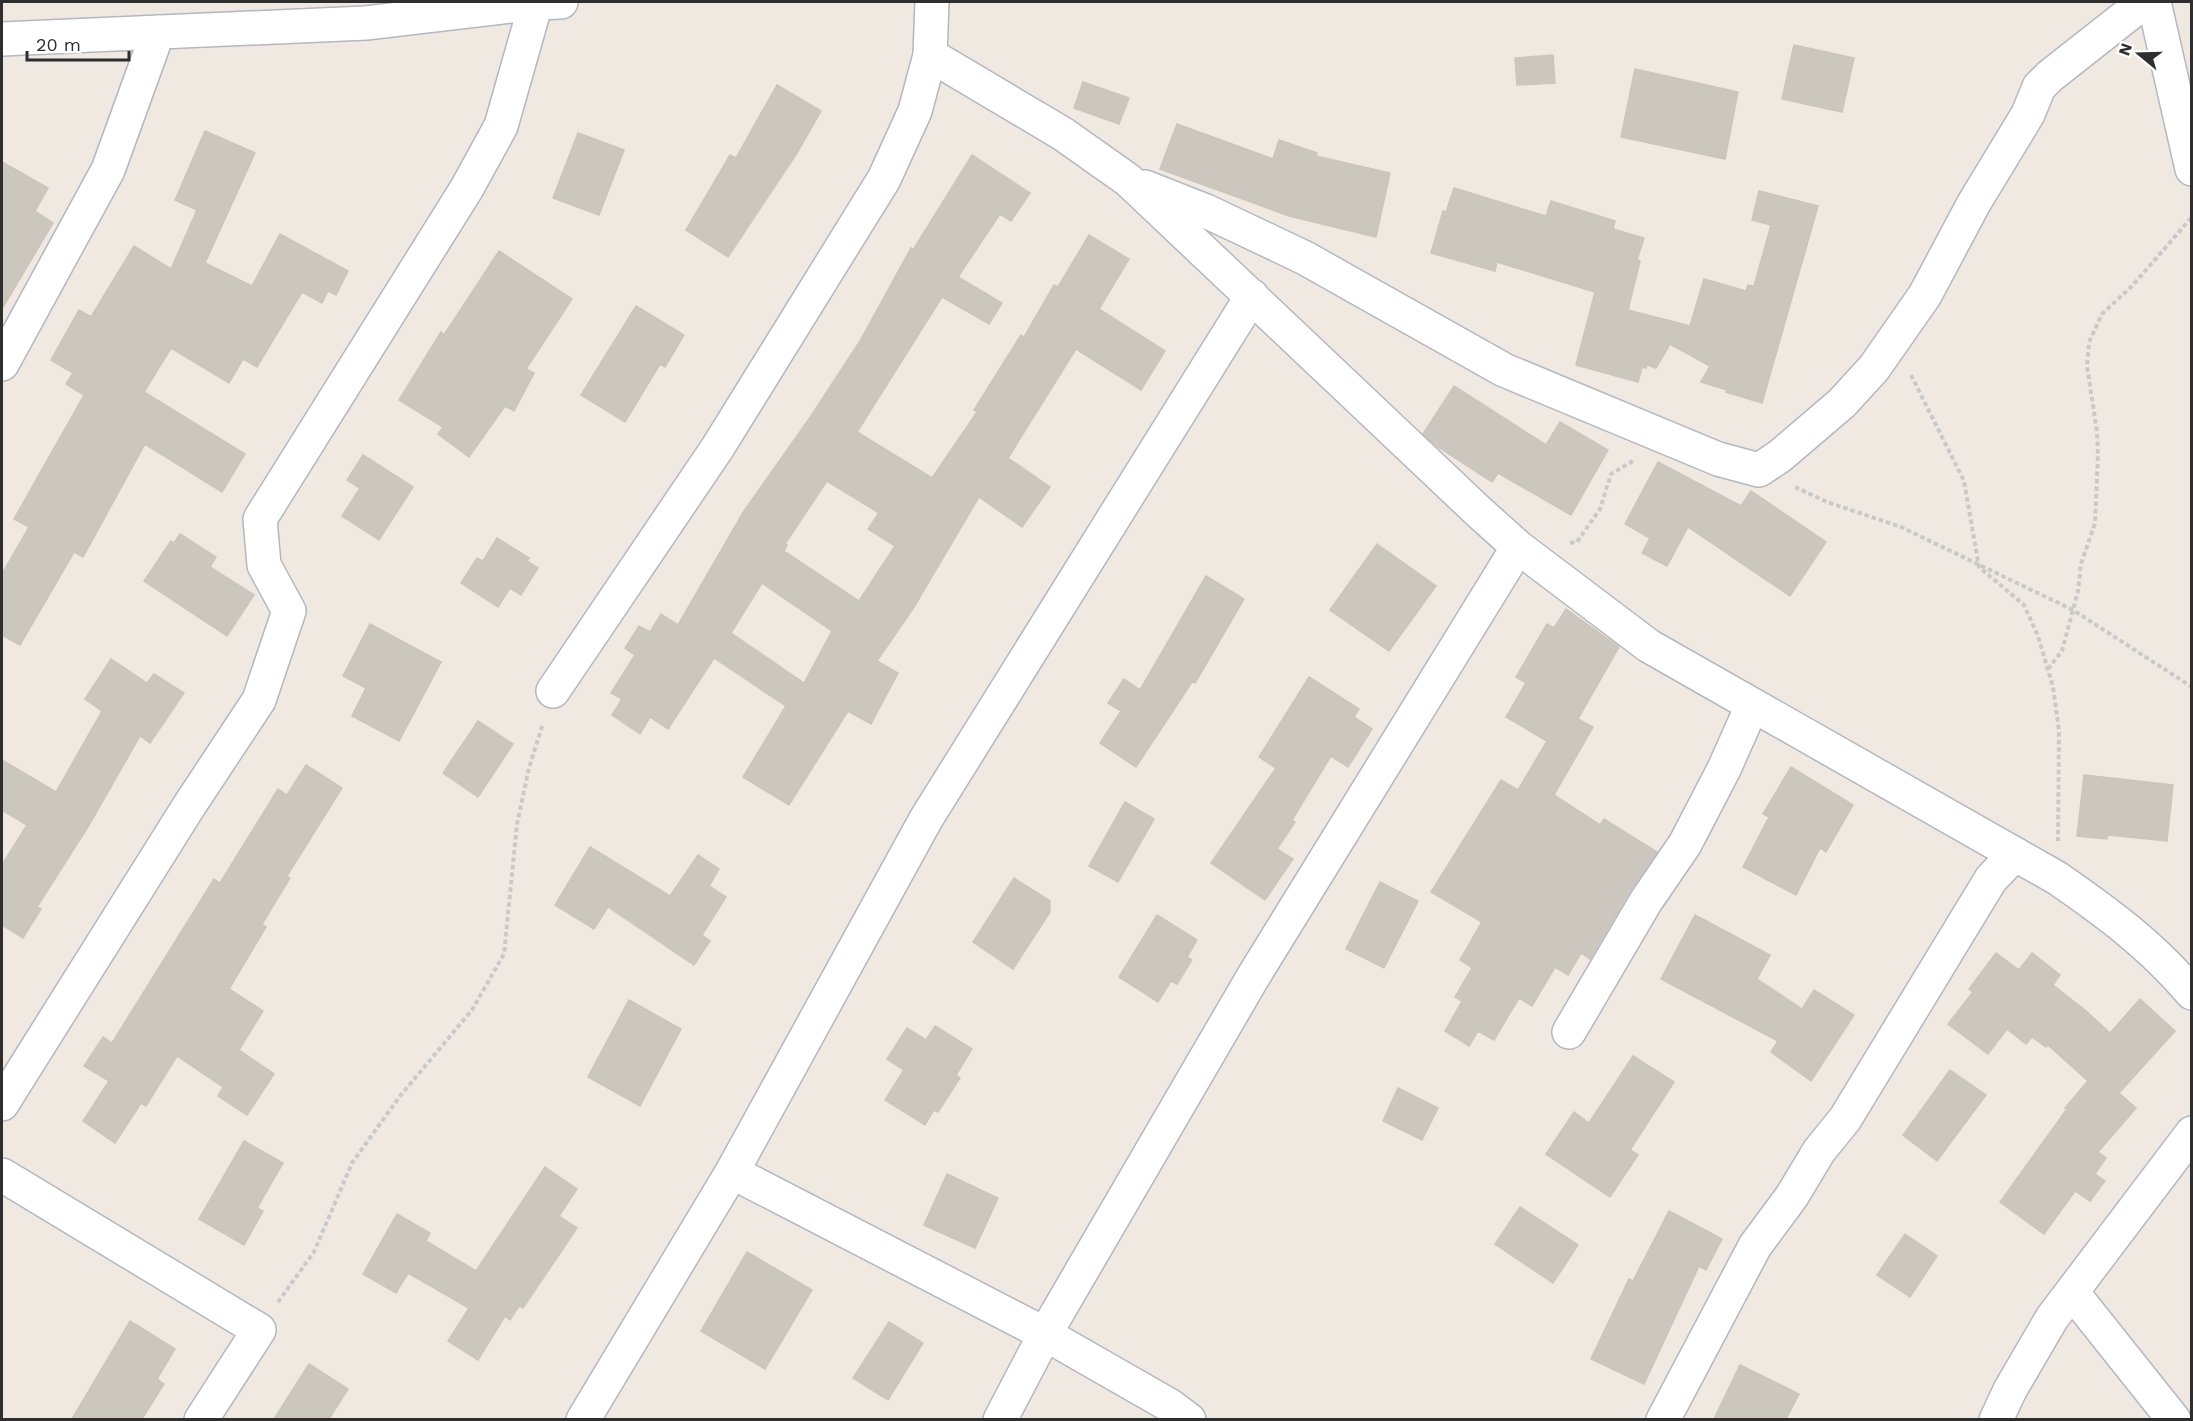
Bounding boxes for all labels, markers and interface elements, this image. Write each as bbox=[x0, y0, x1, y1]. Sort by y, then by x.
scale bar bbox=[27, 24, 129, 62]
north arrow bbox=[2109, 24, 2169, 84]
text: 20 m bbox=[36, 34, 81, 55]
text: N bbox=[2114, 41, 2136, 58]

